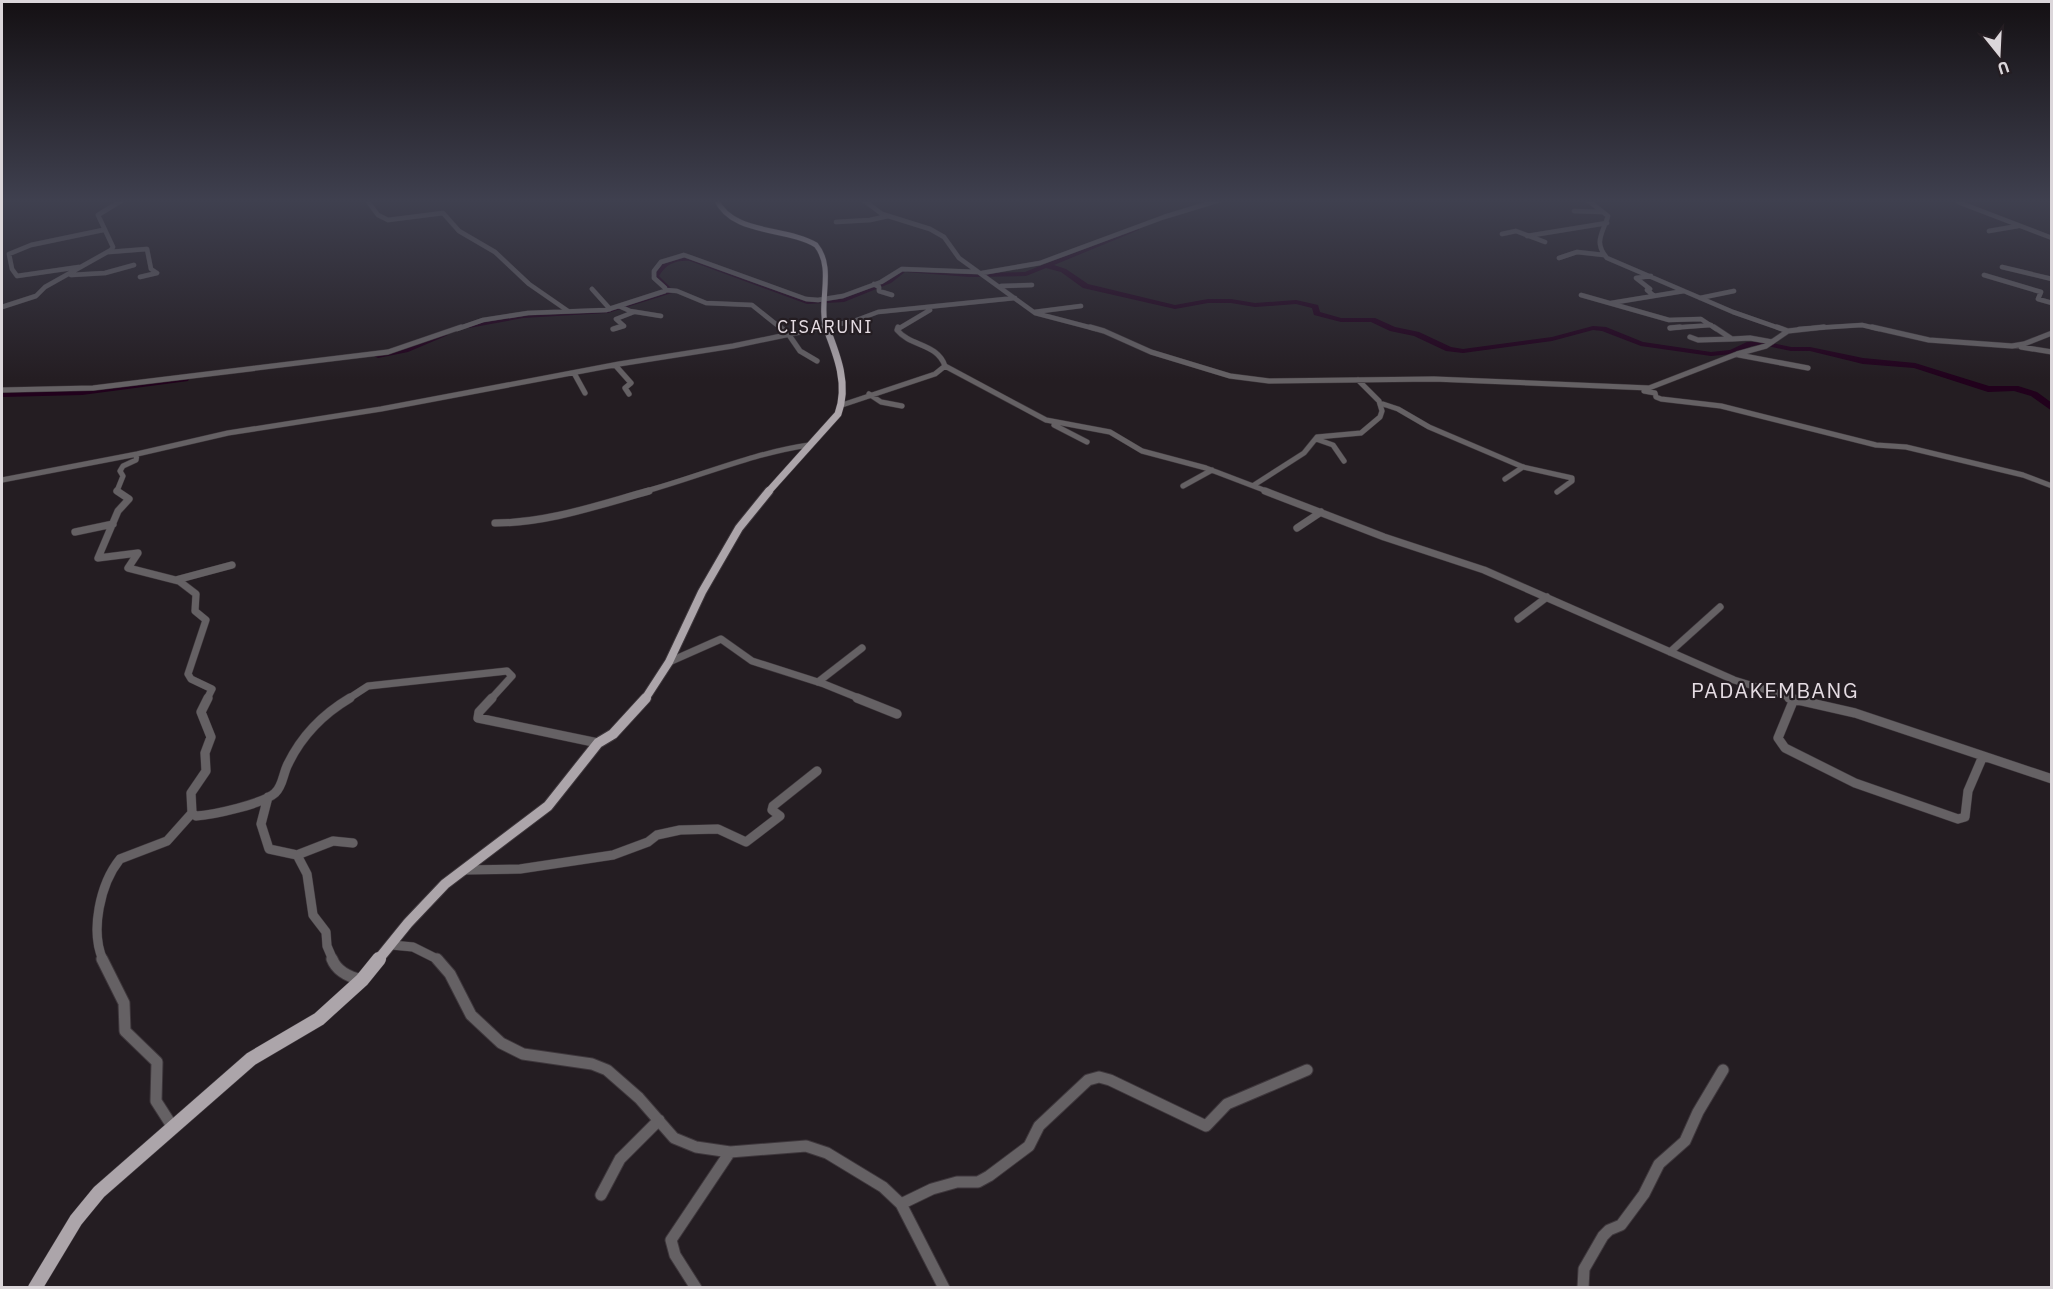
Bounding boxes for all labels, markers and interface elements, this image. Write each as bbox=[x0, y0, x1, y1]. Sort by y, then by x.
north arrow bbox=[1969, 24, 2029, 84]
text: U bbox=[1995, 57, 2012, 79]
district label: CISARUNI bbox=[777, 315, 873, 338]
district label: PADAKEMBANG bbox=[1691, 676, 1859, 704]

